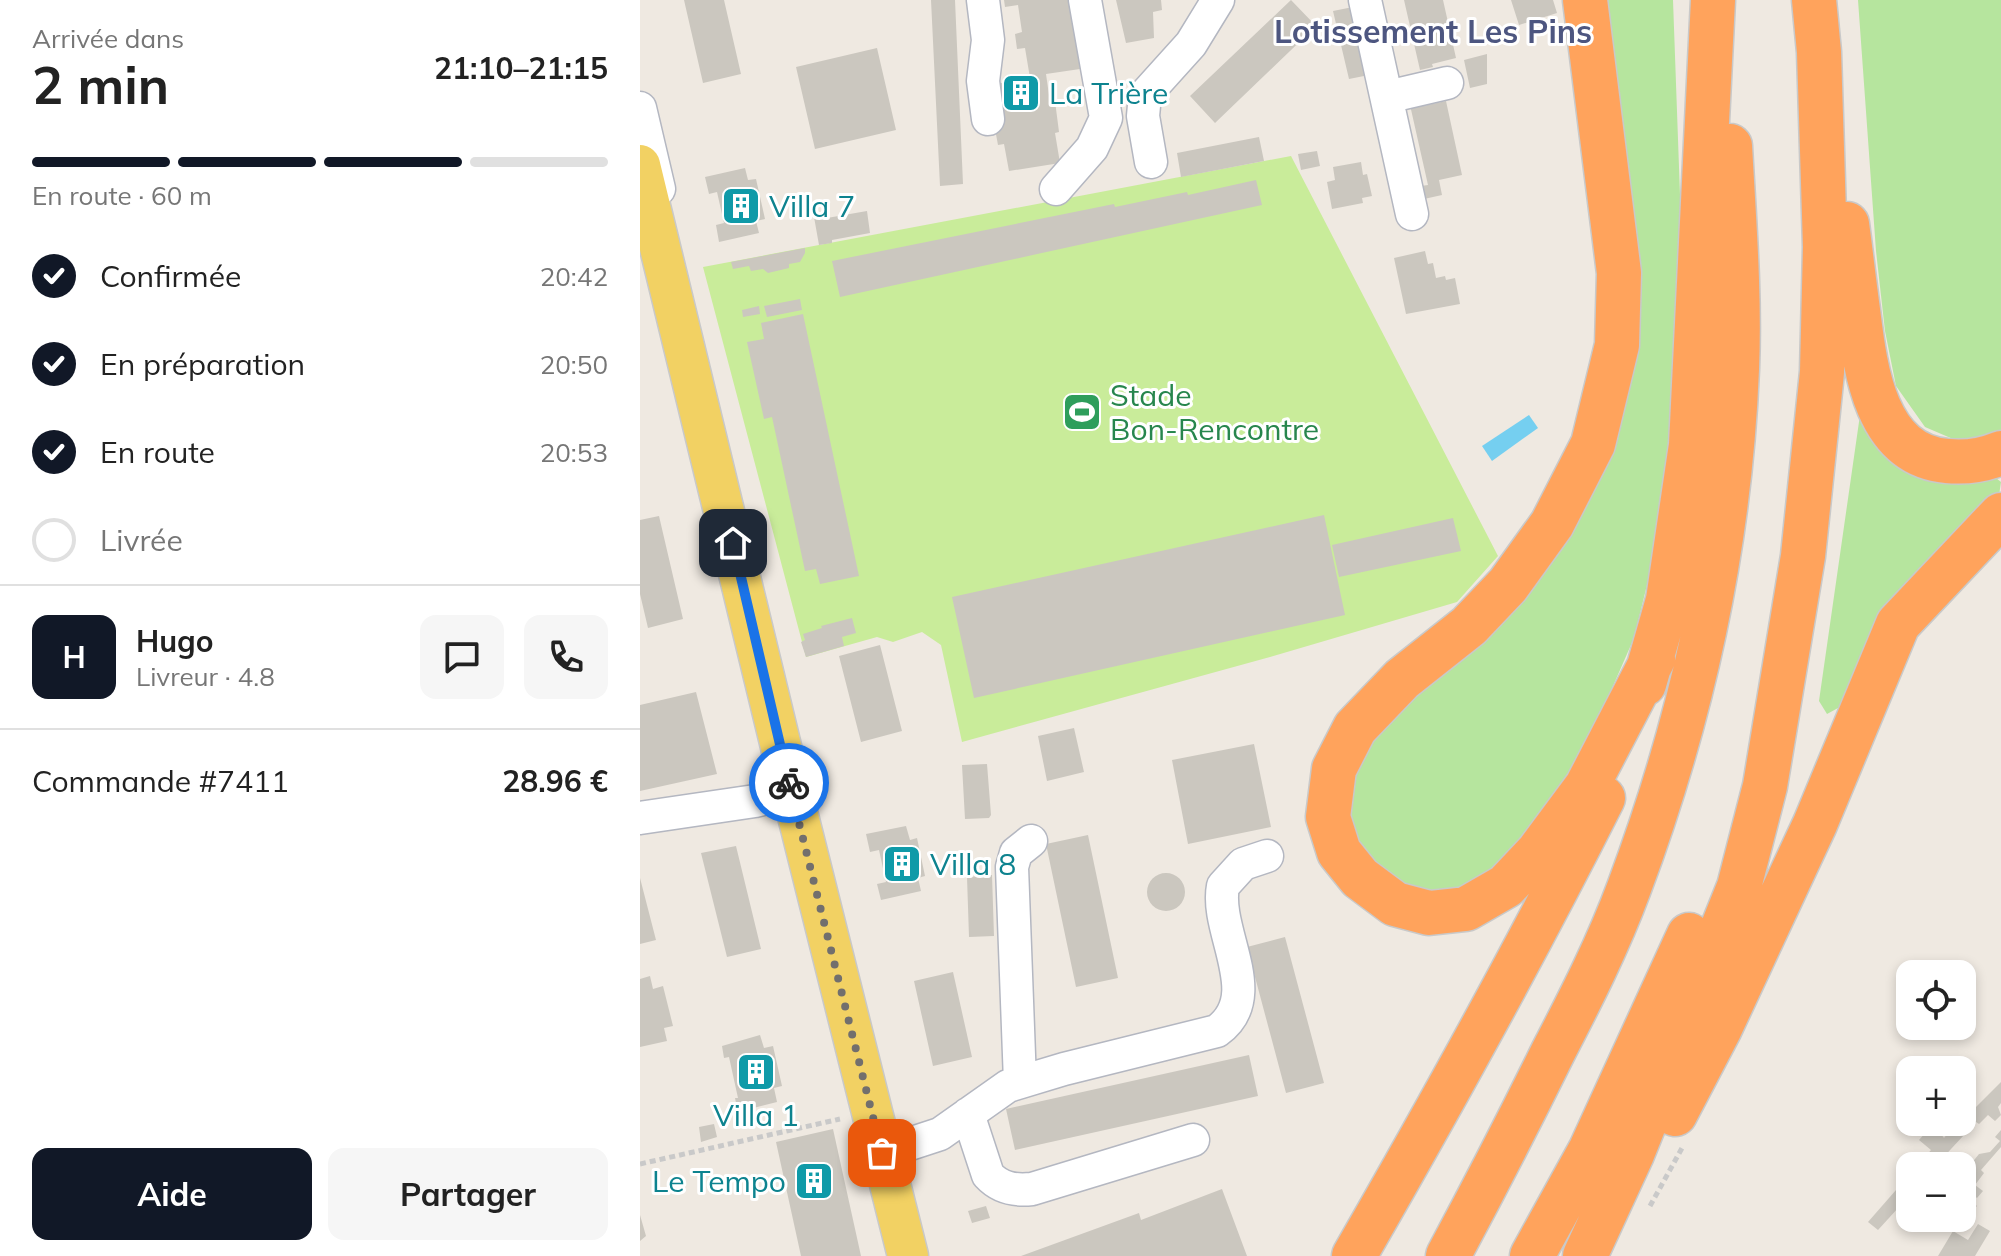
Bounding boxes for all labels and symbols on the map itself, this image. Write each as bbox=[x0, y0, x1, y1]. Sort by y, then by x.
district label: Lotissement Les Pins bbox=[1274, 11, 1592, 51]
building icon: La Trière bbox=[1000, 72, 1042, 114]
place label: La Trière bbox=[1049, 74, 1168, 112]
building icon: Villa 7 bbox=[720, 185, 762, 227]
place label: Villa 7 bbox=[769, 187, 855, 225]
place label: Stade Bon-Rencontre bbox=[1110, 376, 1319, 448]
sports icon: Stade Bon-Rencontre bbox=[1061, 391, 1103, 433]
pin bbox=[699, 509, 767, 577]
courier bbox=[749, 743, 829, 823]
building icon: Villa 8 bbox=[881, 843, 923, 885]
place label: Villa 8 bbox=[930, 845, 1016, 883]
building icon: Villa 1 bbox=[735, 1051, 777, 1093]
place label: Villa 1 bbox=[713, 1096, 799, 1134]
pin bbox=[848, 1119, 916, 1187]
building icon: Le Tempo bbox=[793, 1160, 835, 1202]
place label: Le Tempo bbox=[652, 1162, 786, 1200]

